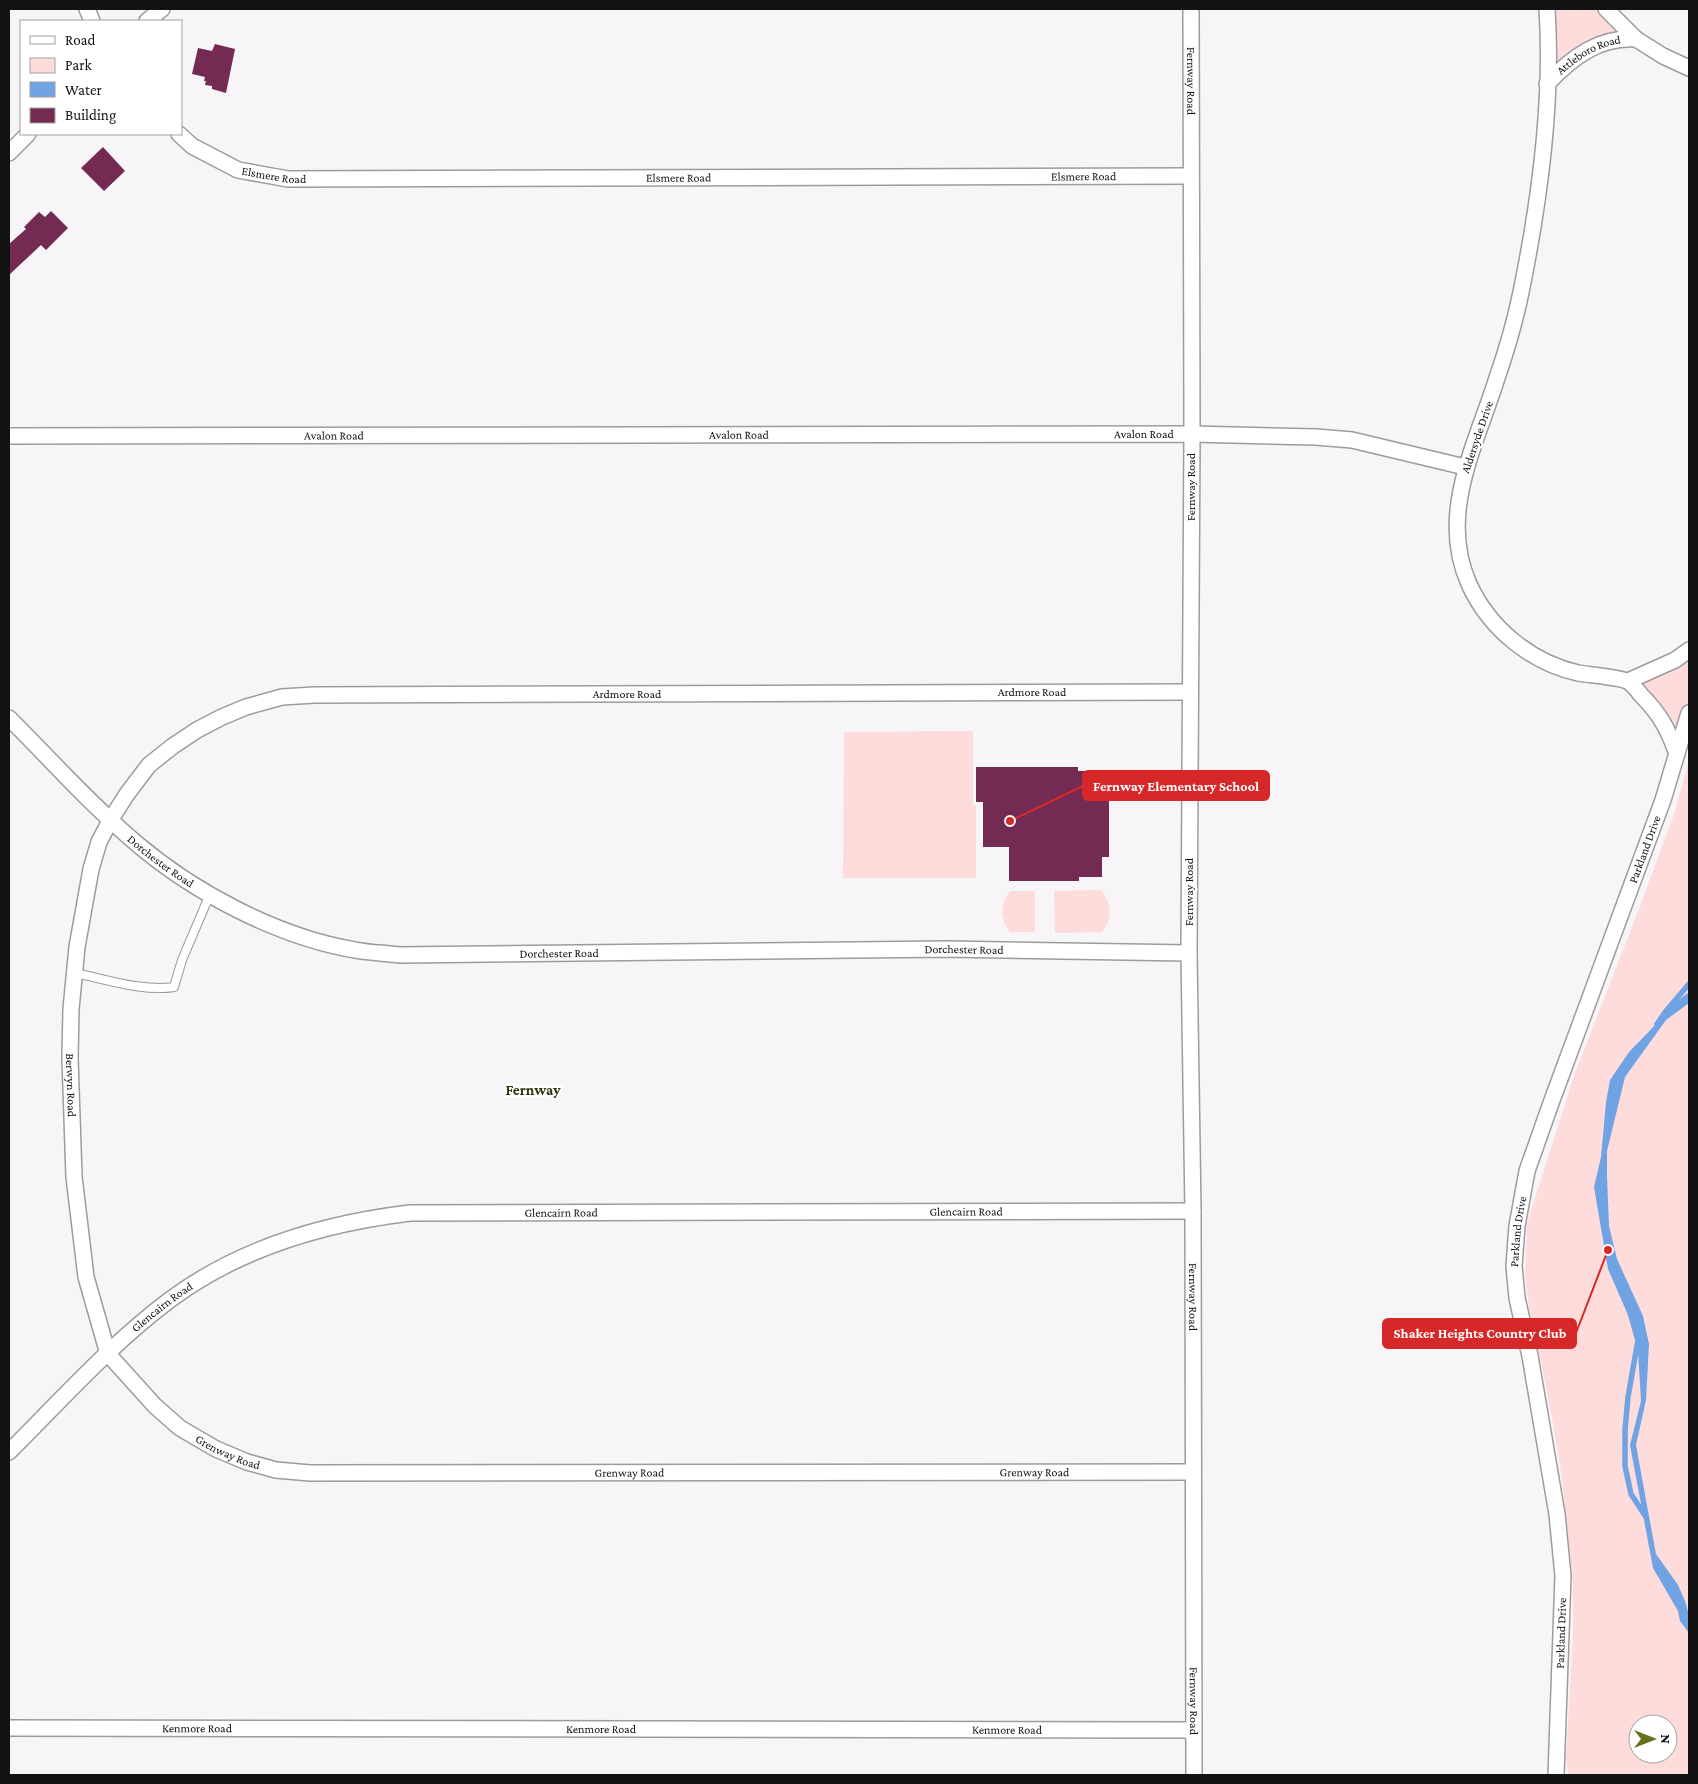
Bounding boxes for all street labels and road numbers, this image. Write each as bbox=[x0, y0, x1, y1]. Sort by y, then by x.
street label: Attleboro Road bbox=[1554, 32, 1622, 78]
street label: Fernway Road bbox=[1184, 47, 1198, 116]
street label: Elsmere Road bbox=[241, 164, 307, 186]
street label: Elsmere Road bbox=[1051, 169, 1117, 183]
street label: Elsmere Road bbox=[646, 171, 712, 185]
street label: Aldersyde Drive bbox=[1458, 399, 1496, 475]
street label: Avalon Road bbox=[1114, 427, 1175, 441]
street label: Avalon Road bbox=[304, 428, 365, 443]
street label: Avalon Road bbox=[709, 428, 770, 442]
street label: Fernway Road bbox=[1184, 452, 1198, 521]
street label: Ardmore Road bbox=[998, 685, 1067, 699]
street label: Ardmore Road bbox=[593, 687, 662, 701]
street label: Parkland Drive bbox=[1626, 813, 1664, 885]
street label: Dorchester Road bbox=[125, 832, 197, 891]
street label: Fernway Road bbox=[1182, 857, 1196, 926]
street label: Dorchester Road bbox=[924, 942, 1005, 957]
street label: Dorchester Road bbox=[519, 946, 600, 961]
street label: Berwyn Road bbox=[63, 1053, 79, 1118]
street label: Parkland Drive bbox=[1507, 1195, 1529, 1267]
street label: Glencairn Road bbox=[929, 1204, 1004, 1219]
street label: Glencairn Road bbox=[524, 1206, 599, 1220]
street label: Fernway Road bbox=[1186, 1263, 1200, 1332]
street label: Glencairn Road bbox=[129, 1279, 196, 1335]
street label: Grenway Road bbox=[193, 1432, 263, 1473]
street label: Grenway Road bbox=[1000, 1465, 1070, 1479]
street label: Grenway Road bbox=[595, 1466, 665, 1480]
street label: Parkland Drive bbox=[1553, 1597, 1569, 1669]
street label: Fernway Road bbox=[1187, 1667, 1201, 1736]
street label: Kenmore Road bbox=[162, 1721, 233, 1735]
street label: Kenmore Road bbox=[566, 1722, 637, 1736]
street label: Kenmore Road bbox=[972, 1723, 1043, 1737]

